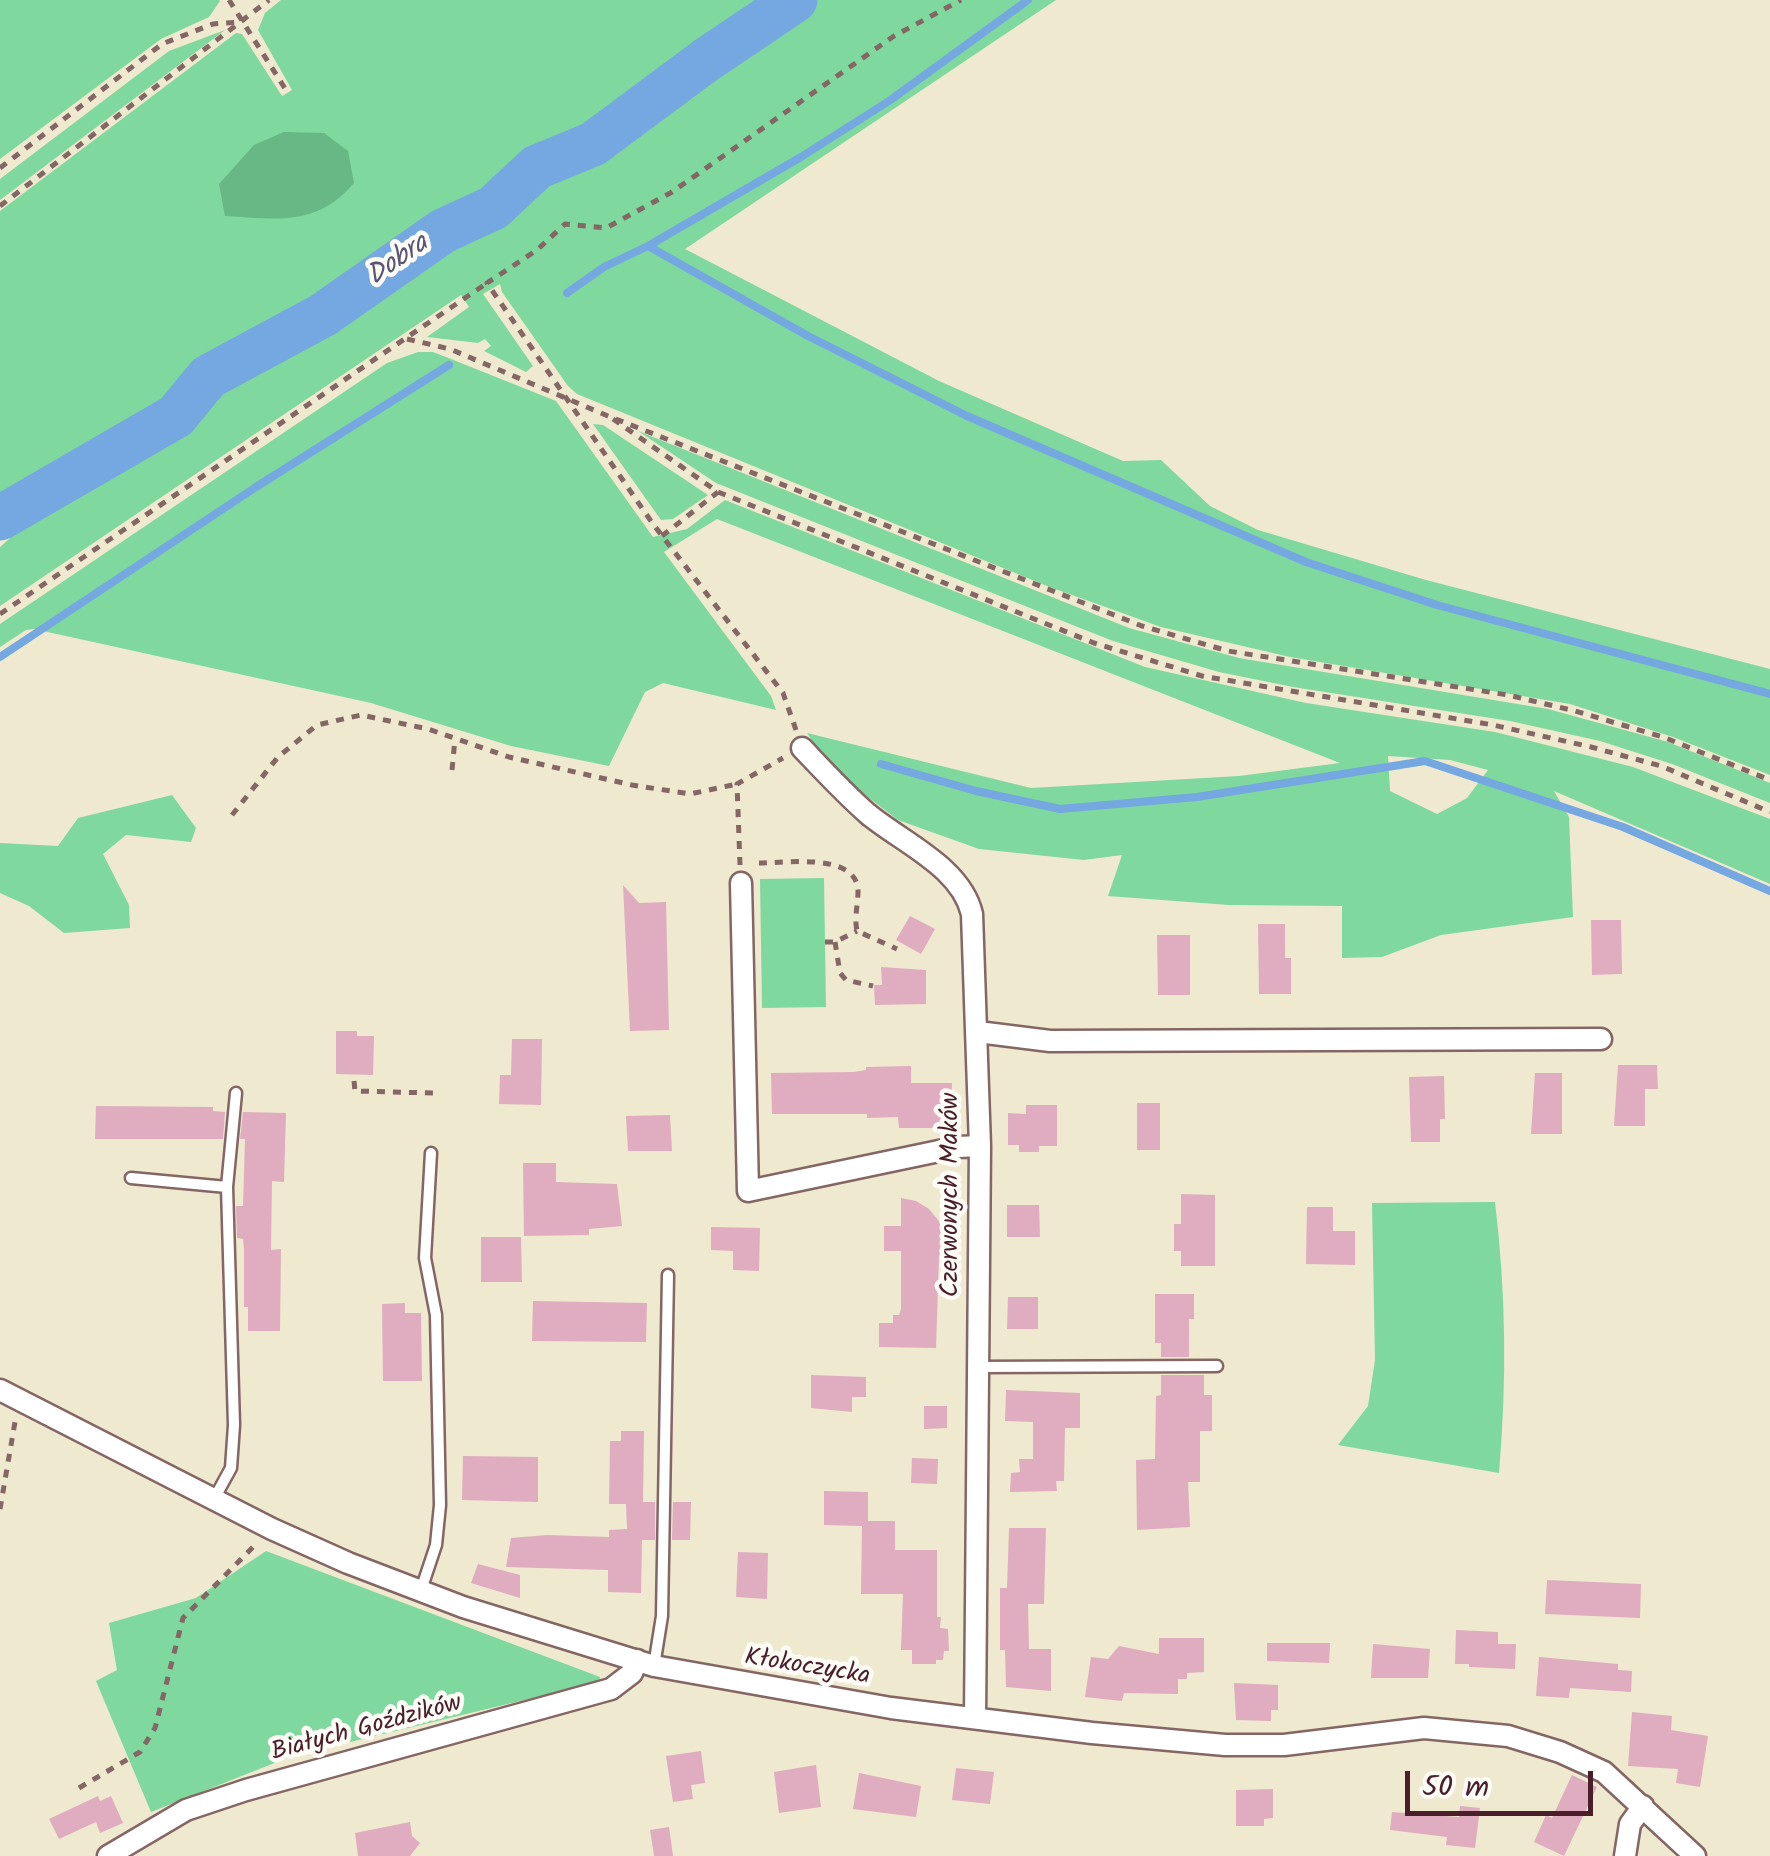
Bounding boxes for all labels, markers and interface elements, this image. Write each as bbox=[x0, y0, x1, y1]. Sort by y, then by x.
water label: Dobra bbox=[362, 229, 436, 295]
street label: Czerwonych Maków bbox=[938, 1093, 968, 1297]
street label: Kłokoczycka bbox=[742, 1644, 872, 1694]
street label: Białych Goździków bbox=[269, 1690, 465, 1770]
scale bar bbox=[1410, 1751, 1598, 1813]
text: 50 m bbox=[1422, 1764, 1489, 1812]

